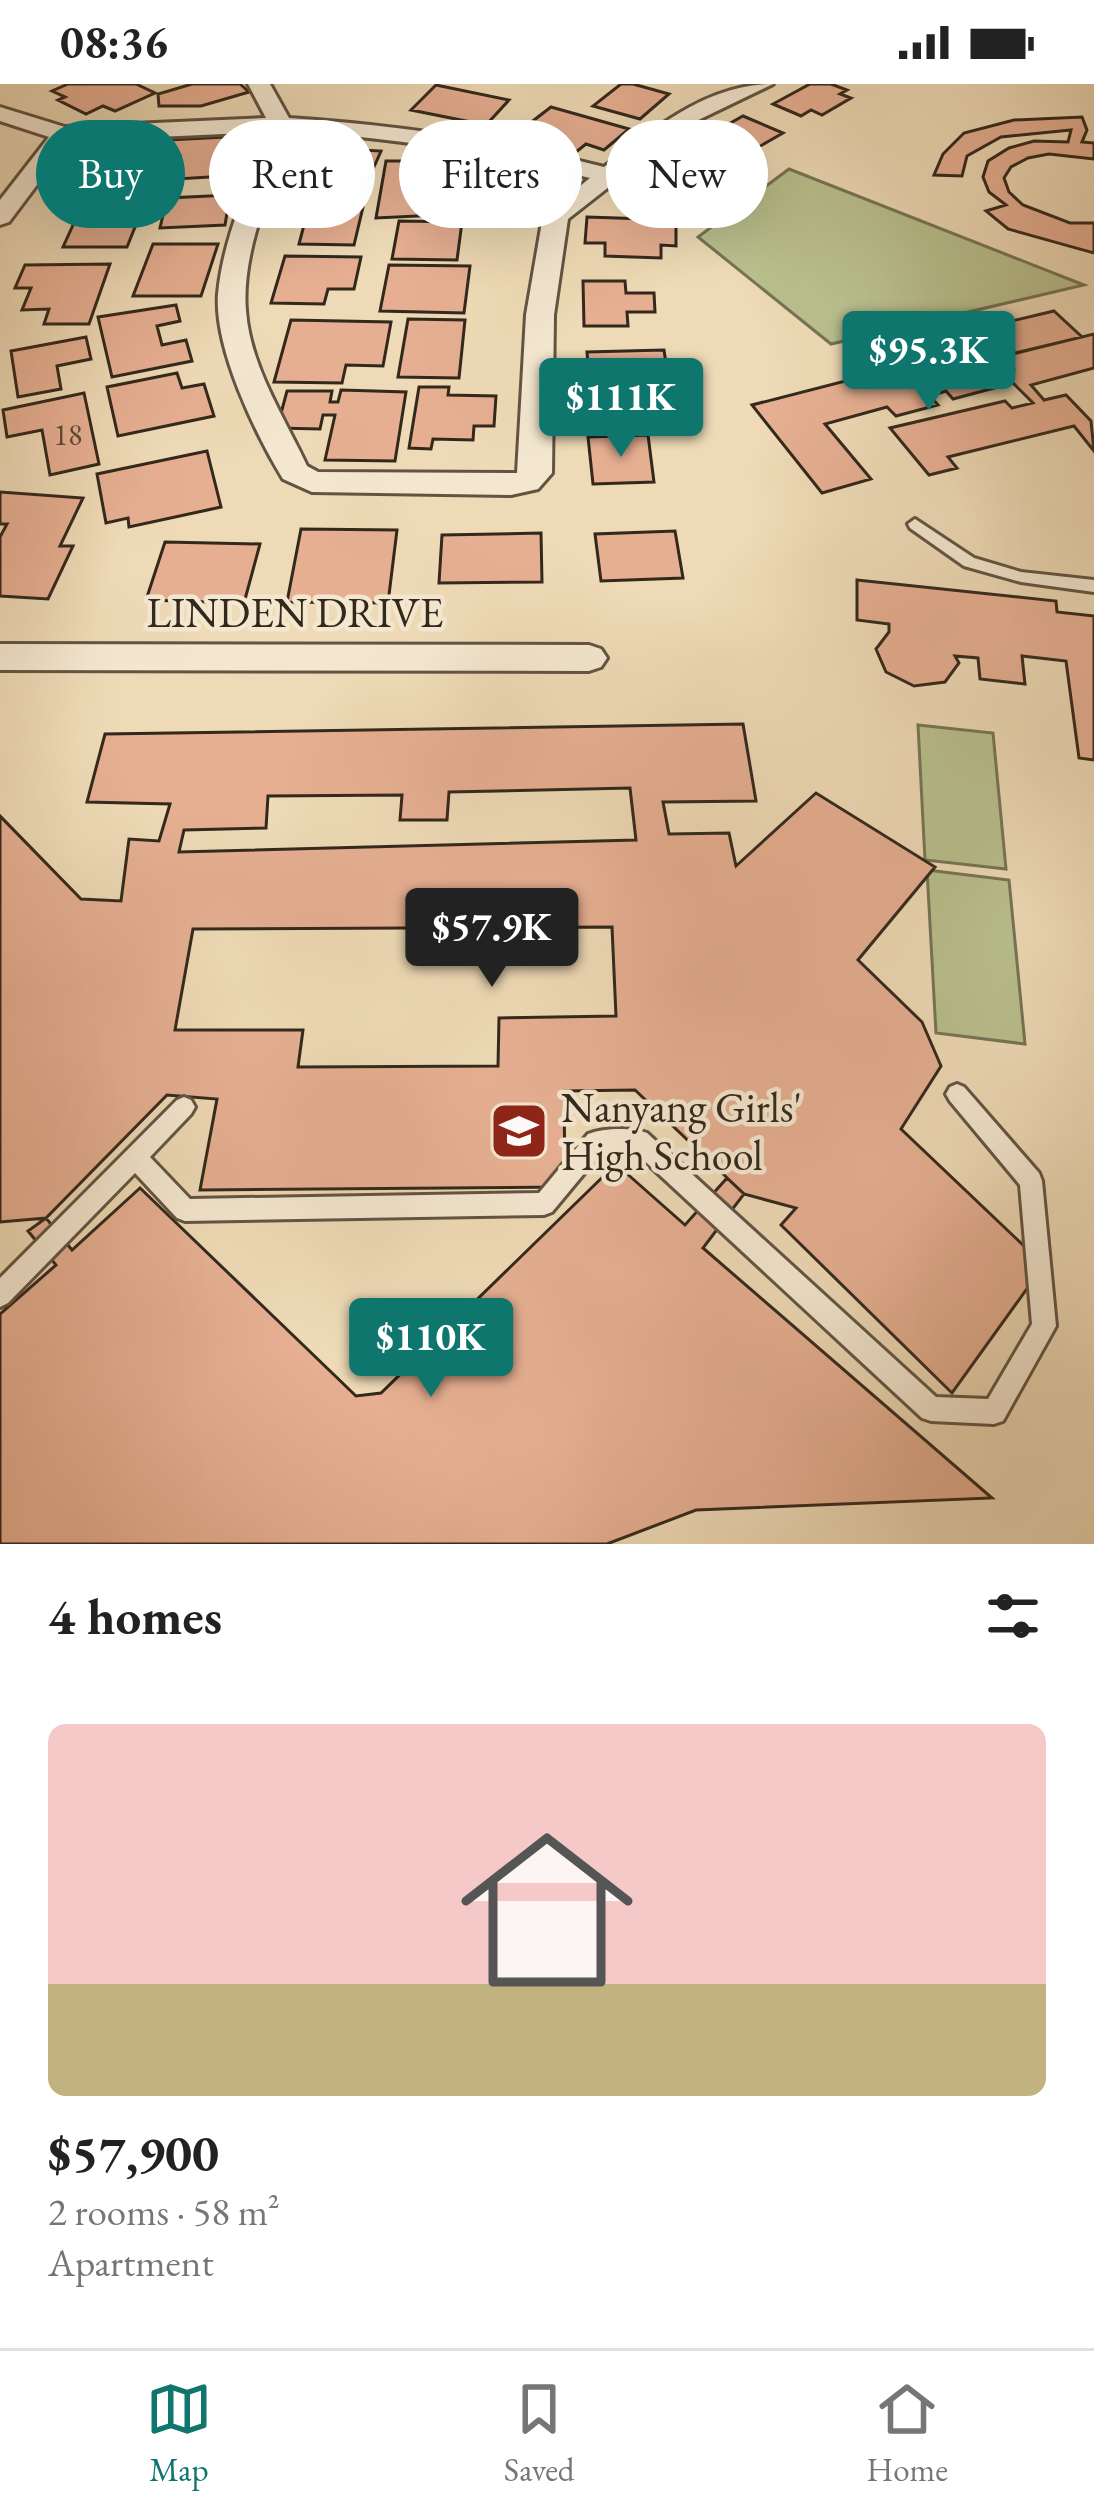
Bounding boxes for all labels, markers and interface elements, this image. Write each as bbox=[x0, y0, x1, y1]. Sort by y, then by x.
text: 08:36 bbox=[60, 13, 168, 71]
chip: Buy bbox=[36, 120, 185, 228]
chip: Rent bbox=[209, 120, 375, 228]
chip: Filters bbox=[399, 120, 582, 228]
chip: New bbox=[606, 120, 768, 228]
pin: $95.3K bbox=[831, 311, 1027, 413]
text: $95.3K bbox=[869, 324, 989, 375]
pin: $111K bbox=[537, 358, 705, 460]
text: $111K bbox=[566, 371, 676, 422]
house number: 18 bbox=[54, 415, 82, 454]
street label: LINDEN DRIVE bbox=[147, 585, 443, 640]
pin: $57.9K bbox=[394, 888, 590, 990]
text: $57.9K bbox=[432, 901, 552, 952]
place label: Nanyang Girls' High School bbox=[561, 1080, 802, 1183]
school or university icon: Nanyang Girls' High School bbox=[488, 1100, 550, 1162]
pin: $110K bbox=[347, 1298, 515, 1400]
text: $110K bbox=[376, 1311, 486, 1362]
text: 4 homes bbox=[48, 1583, 222, 1649]
icon: filters bbox=[980, 1583, 1046, 1649]
icon: home bbox=[439, 1802, 655, 2018]
text: $57,900 bbox=[48, 2120, 219, 2186]
text: 2 rooms · 58 m² bbox=[48, 2186, 280, 2237]
text: Apartment bbox=[48, 2237, 214, 2288]
tab: Map bbox=[146, 2376, 212, 2491]
tab: Saved bbox=[504, 2376, 575, 2491]
tab: Home bbox=[866, 2376, 948, 2491]

